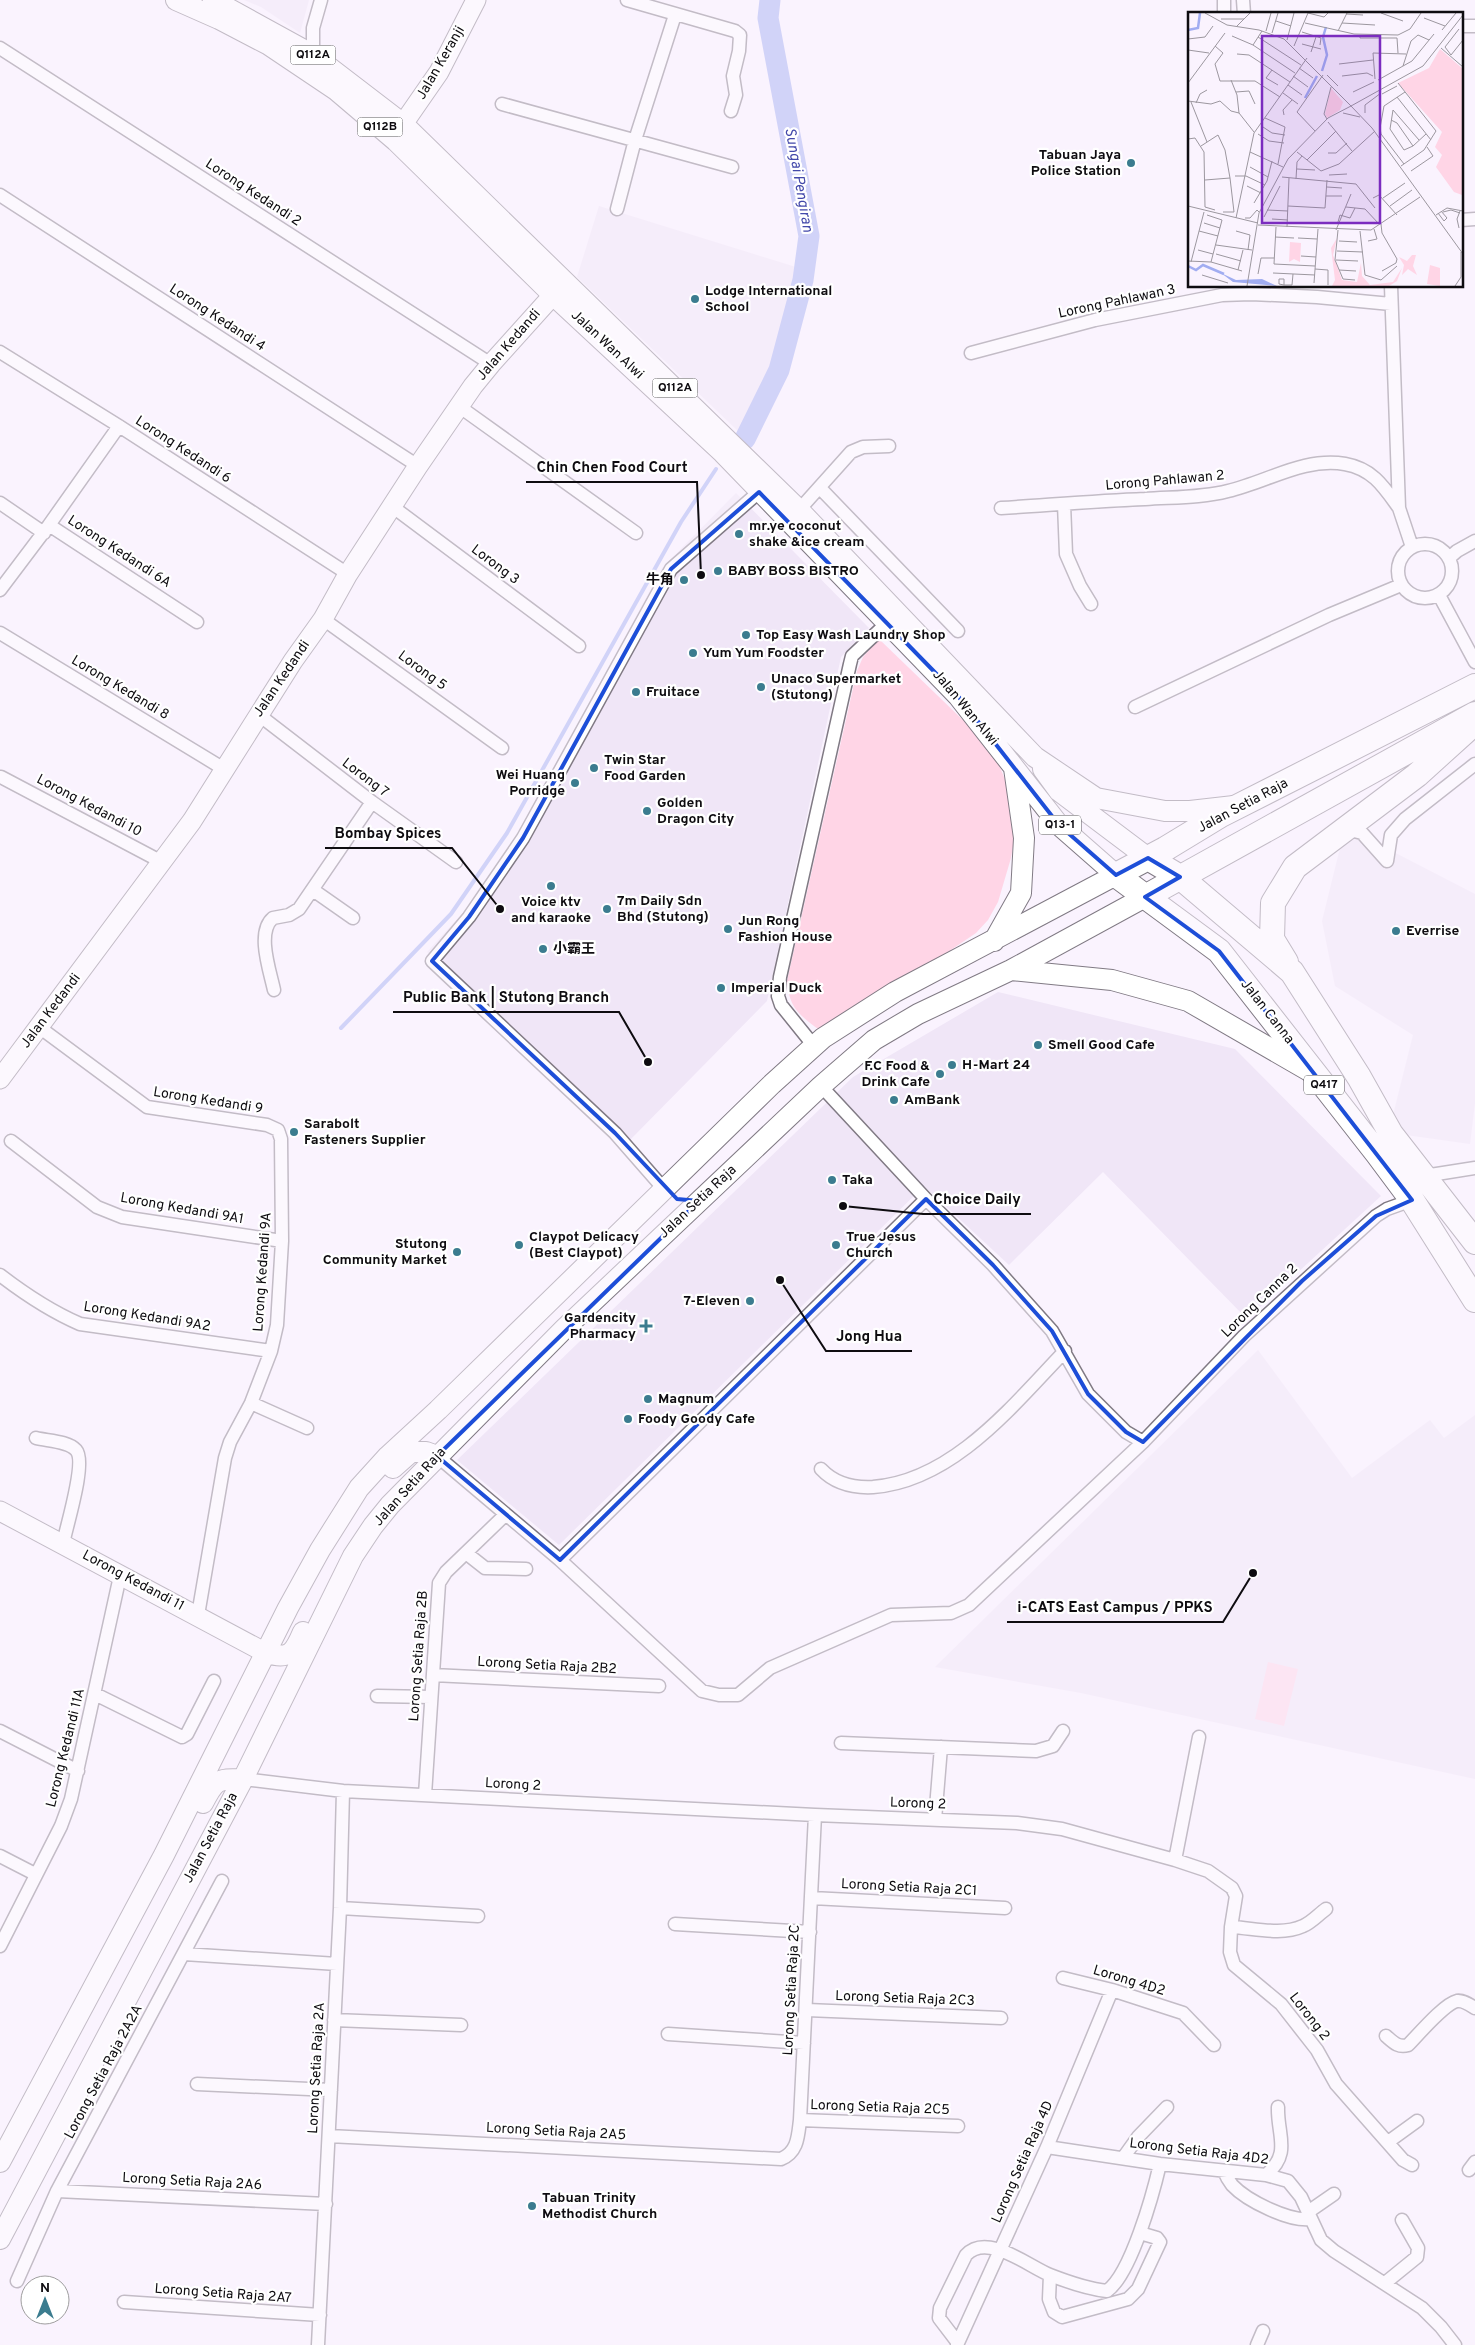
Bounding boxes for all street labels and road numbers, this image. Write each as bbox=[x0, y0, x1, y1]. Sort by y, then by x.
street label: Jalan Keranji bbox=[413, 23, 469, 103]
road number: Q112A bbox=[290, 46, 336, 64]
road number: Q112B bbox=[358, 118, 402, 136]
street label: Lorong Kedandi 2 bbox=[202, 156, 304, 230]
street label: Lorong Kedandi 4 bbox=[166, 281, 268, 355]
street label: Lorong Pahlawan 3 bbox=[1057, 281, 1177, 323]
street label: Jalan Kedandi bbox=[473, 306, 545, 384]
street label: Jalan Wan Alwi bbox=[567, 307, 647, 383]
road number: Q112A bbox=[652, 378, 698, 398]
street label: Lorong Kedandi 6 bbox=[132, 413, 234, 487]
street label: Lorong Pahlawan 2 bbox=[1105, 467, 1225, 495]
street label: Lorong Kedandi 6A bbox=[64, 512, 174, 592]
street label: Lorong 3 bbox=[467, 541, 523, 589]
street label: Jalan Kedandi bbox=[250, 637, 314, 721]
street label: Lorong 5 bbox=[394, 648, 450, 694]
street label: Lorong Kedandi 8 bbox=[68, 652, 172, 724]
street label: Jalan Wan Alwi bbox=[928, 667, 1002, 749]
street label: Lorong 7 bbox=[338, 755, 392, 801]
street label: Lorong Kedandi 10 bbox=[33, 771, 145, 841]
street label: Jalan Setia Raja bbox=[1195, 775, 1291, 837]
road number: Q13-1 bbox=[1039, 816, 1081, 834]
street label: Jalan Kedandi bbox=[17, 970, 85, 1052]
street label: Jalan Canna bbox=[1236, 976, 1298, 1048]
road number: Q417 bbox=[1304, 1076, 1344, 1094]
street label: Lorong Kedandi 9 bbox=[152, 1084, 264, 1118]
street label: Jalan Setia Raja bbox=[656, 1162, 740, 1242]
street label: Lorong Kedandi 9A1 bbox=[119, 1190, 245, 1228]
street label: Lorong Kedandi 9A bbox=[250, 1212, 276, 1332]
street label: Lorong Canna 2 bbox=[1218, 1260, 1302, 1342]
street label: Lorong Kedandi 9A2 bbox=[82, 1299, 212, 1335]
street label: Jalan Setia Raja bbox=[370, 1444, 450, 1530]
street label: Lorong Kedandi 11 bbox=[79, 1547, 187, 1615]
street label: Lorong Setia Raja 2B bbox=[406, 1590, 432, 1722]
street label: Lorong Setia Raja 2B2 bbox=[477, 1654, 617, 1678]
street label: Lorong Kedandi 11A bbox=[43, 1687, 89, 1809]
street label: Lorong 2 bbox=[484, 1775, 542, 1795]
street label: Jalan Setia Raja bbox=[180, 1790, 242, 1886]
street label: Lorong 2 bbox=[890, 1795, 946, 1813]
street label: Lorong Setia Raja 2C1 bbox=[840, 1876, 978, 1900]
street label: Lorong Setia Raja 2C bbox=[780, 1924, 804, 2056]
street label: Lorong 4D2 bbox=[1091, 1962, 1167, 2000]
street label: Lorong Setia Raja 2C3 bbox=[835, 1988, 975, 2010]
street label: Lorong 2 bbox=[1285, 1990, 1333, 2044]
street label: Lorong Setia Raja 2A2A bbox=[61, 2002, 147, 2142]
street label: Lorong Setia Raja 2A bbox=[305, 2002, 329, 2134]
street label: Lorong Setia Raja 2C5 bbox=[810, 2097, 950, 2119]
street label: Lorong Setia Raja 4D bbox=[988, 2098, 1058, 2226]
street label: Lorong Setia Raja 2A5 bbox=[486, 2120, 626, 2144]
street label: Lorong Setia Raja 4D2 bbox=[1128, 2135, 1270, 2169]
street label: Lorong Setia Raja 2A6 bbox=[122, 2170, 262, 2194]
street label: Lorong Setia Raja 2A7 bbox=[154, 2281, 292, 2307]

